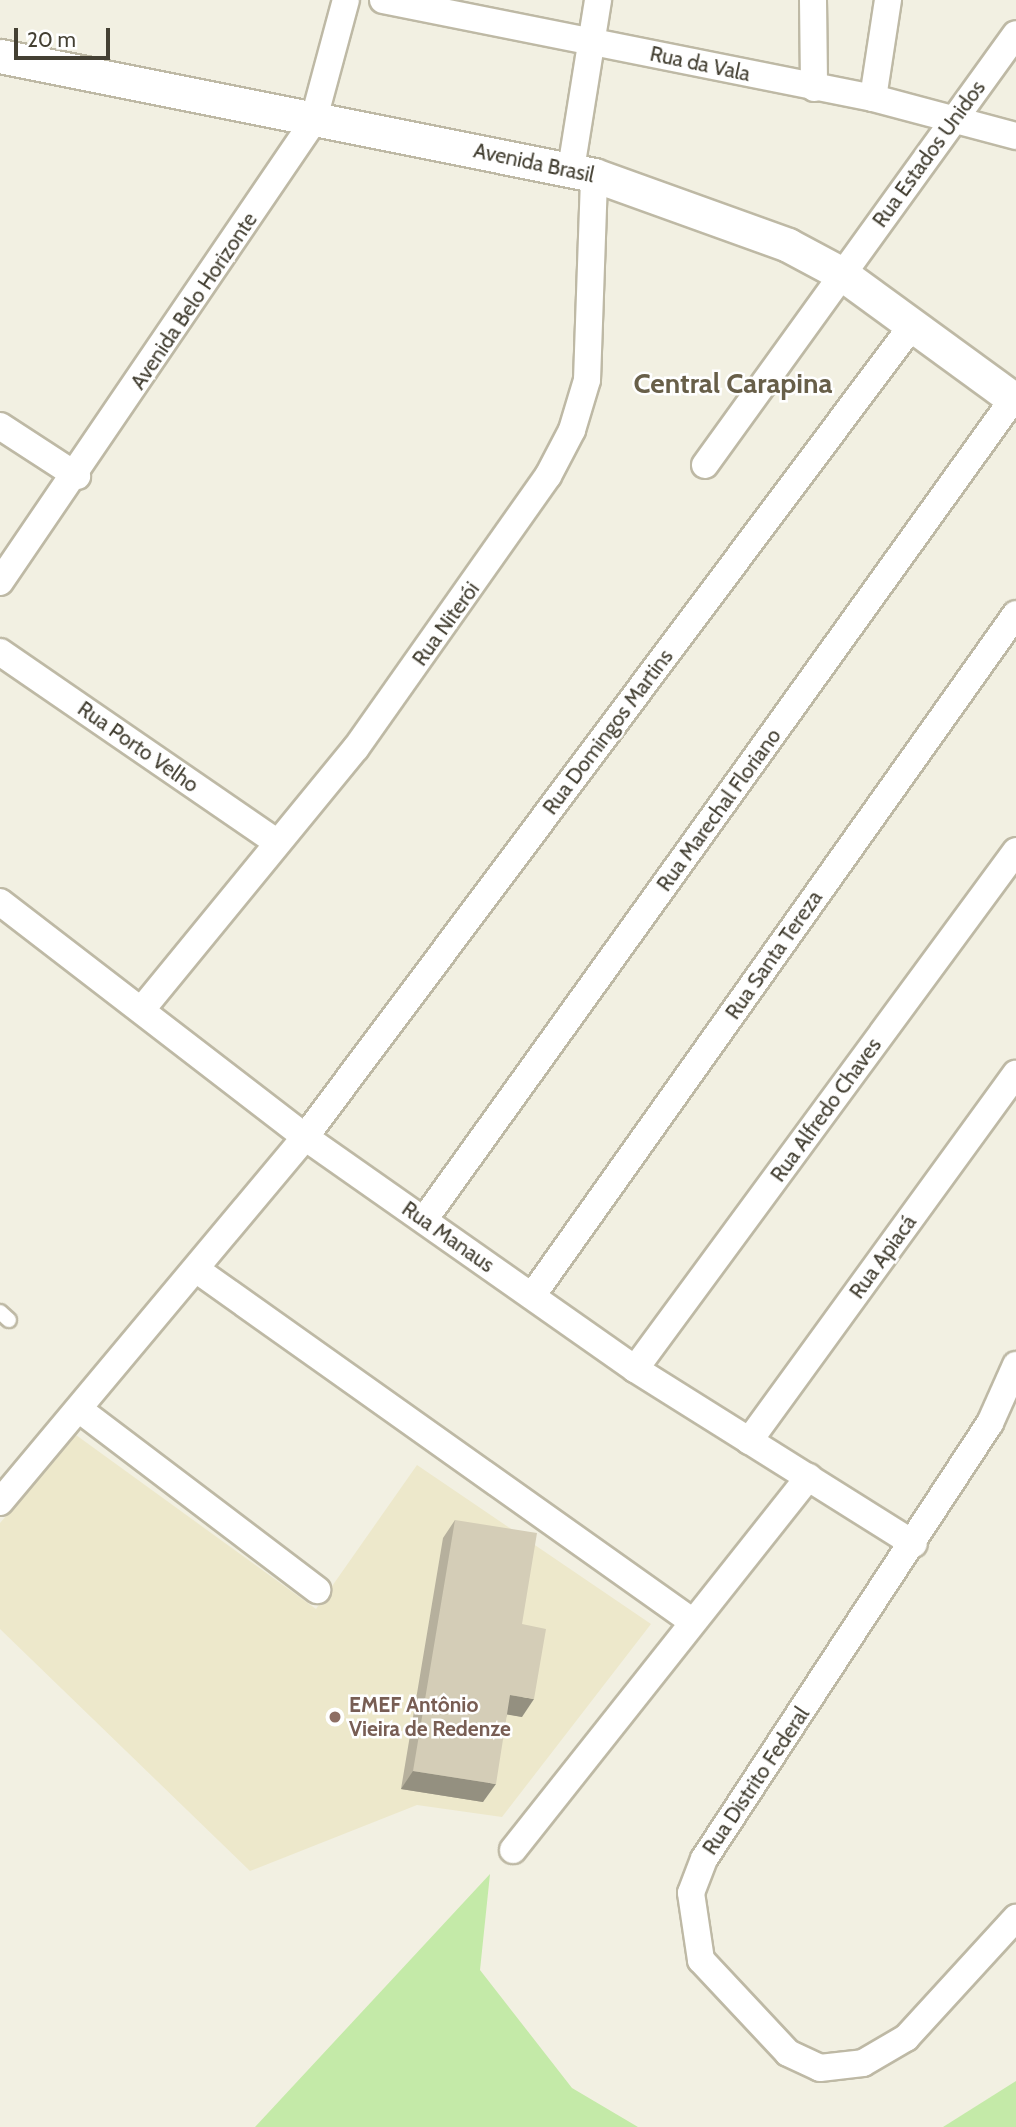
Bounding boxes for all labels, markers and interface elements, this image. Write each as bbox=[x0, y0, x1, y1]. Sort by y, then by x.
scale bar bbox=[18, 14, 114, 58]
text: 20 m bbox=[27, 27, 76, 52]
street label: Rua da Vala bbox=[648, 41, 752, 87]
street label: Rua Estados Unidos bbox=[867, 76, 991, 232]
street label: Avenida Brasil bbox=[471, 138, 597, 188]
street label: Avenida Belo Horizonte bbox=[125, 208, 263, 394]
district label: Central Carapina bbox=[634, 366, 832, 400]
street label: Rua Niterói bbox=[407, 577, 485, 671]
street label: Rua Domingos Martins bbox=[538, 644, 678, 820]
street label: Rua Porto Velho bbox=[73, 696, 203, 798]
street label: Rua Marechal Floriano bbox=[652, 724, 786, 896]
street label: Rua Santa Tereza bbox=[720, 886, 828, 1024]
street label: Rua Alfredo Chaves bbox=[765, 1033, 887, 1187]
street label: Rua Manaus bbox=[397, 1196, 499, 1278]
street label: Rua Apiacá bbox=[844, 1210, 922, 1304]
place label: EMEF Antônio Vieira de Redenze bbox=[349, 1692, 511, 1742]
street label: Rua Distrito Federal bbox=[697, 1702, 815, 1860]
marker: EMEF Antônio Vieira de Redenze bbox=[327, 1709, 343, 1725]

